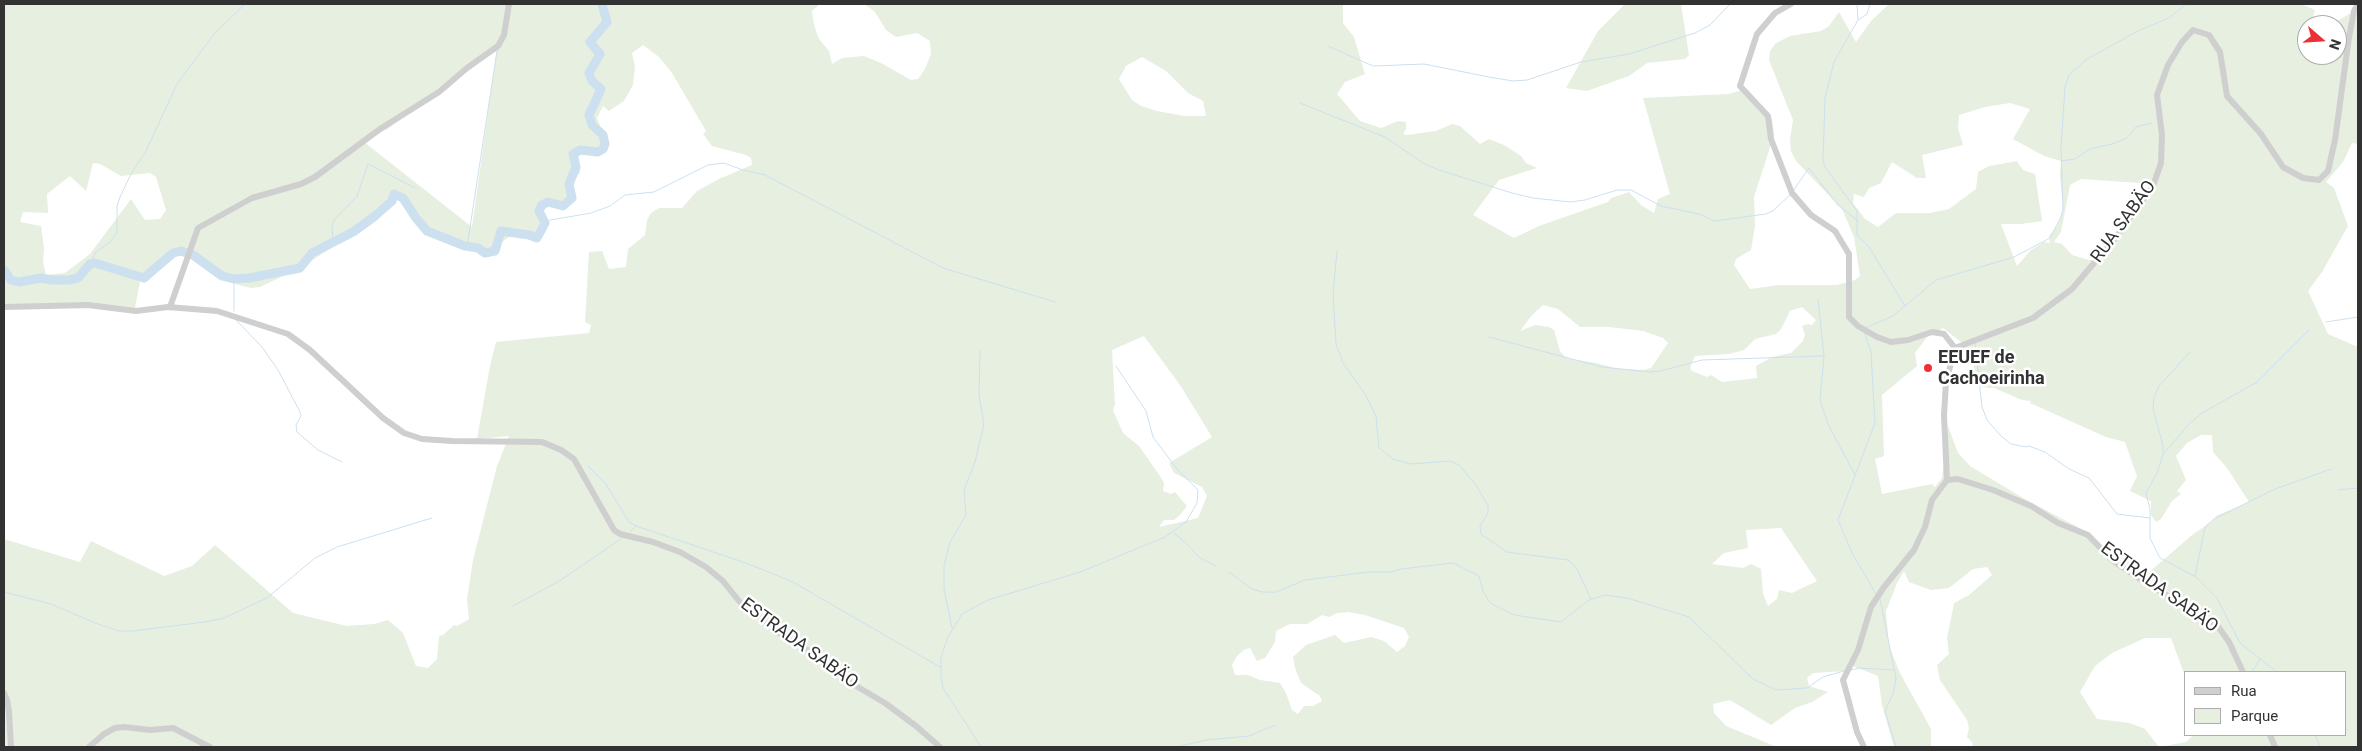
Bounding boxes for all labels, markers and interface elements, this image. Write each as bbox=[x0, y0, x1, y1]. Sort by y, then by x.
north arrow bbox=[2297, 15, 2347, 65]
text: N bbox=[2326, 37, 2344, 52]
street label: RUA SABÄO bbox=[2087, 177, 2161, 267]
place label: EEUEF de Cachoeirinha bbox=[1938, 347, 2045, 389]
marker: EEUEF de Cachoeirinha bbox=[1922, 362, 1934, 374]
street label: ESTRADA SABÄO bbox=[2096, 538, 2222, 638]
street label: ESTRADA SABÄO bbox=[736, 594, 862, 694]
legend bbox=[2184, 671, 2347, 736]
text: Rua bbox=[2231, 682, 2257, 700]
text: Parque bbox=[2231, 707, 2278, 725]

